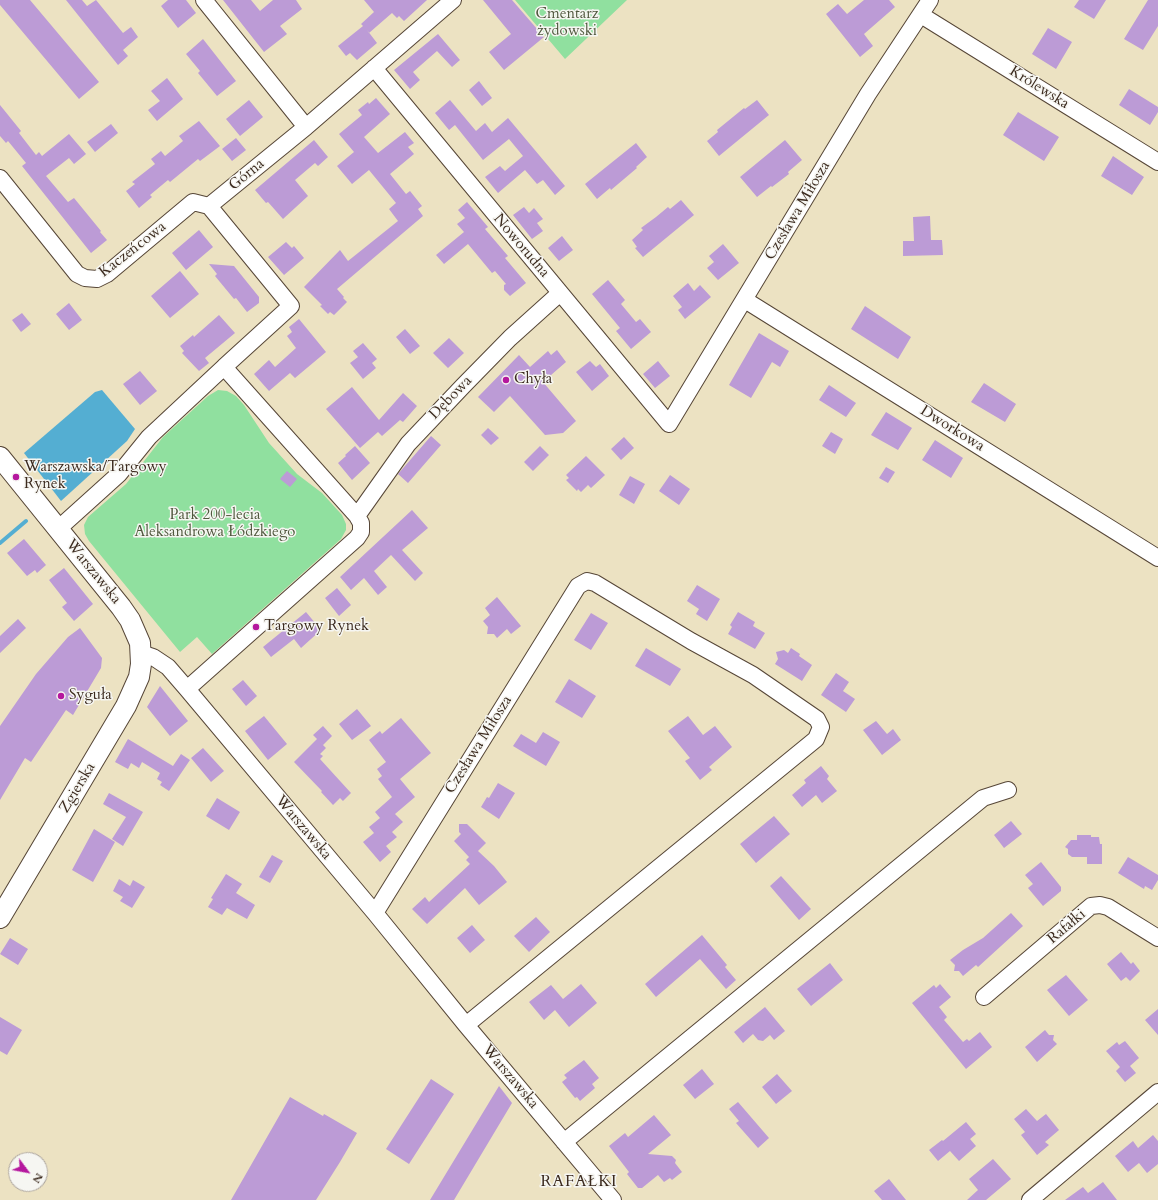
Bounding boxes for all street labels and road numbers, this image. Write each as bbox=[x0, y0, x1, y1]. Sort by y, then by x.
street label: Królewska bbox=[1006, 63, 1072, 113]
street label: Górna bbox=[226, 155, 268, 195]
street label: Czesława Miłosza bbox=[761, 158, 835, 264]
street label: Noworudna bbox=[489, 210, 553, 282]
street label: Kaczeńcowa bbox=[96, 218, 170, 282]
street label: Dębowa bbox=[426, 372, 476, 424]
street label: Dworkowa bbox=[917, 402, 987, 456]
street label: Warszawska bbox=[61, 536, 125, 608]
street label: Czesława Miłosza bbox=[442, 693, 516, 797]
street label: Zgierska bbox=[56, 760, 100, 816]
street label: Warszawska bbox=[271, 792, 335, 864]
street label: Rafałki bbox=[1044, 906, 1090, 948]
street label: Warszawska bbox=[478, 1041, 542, 1113]

